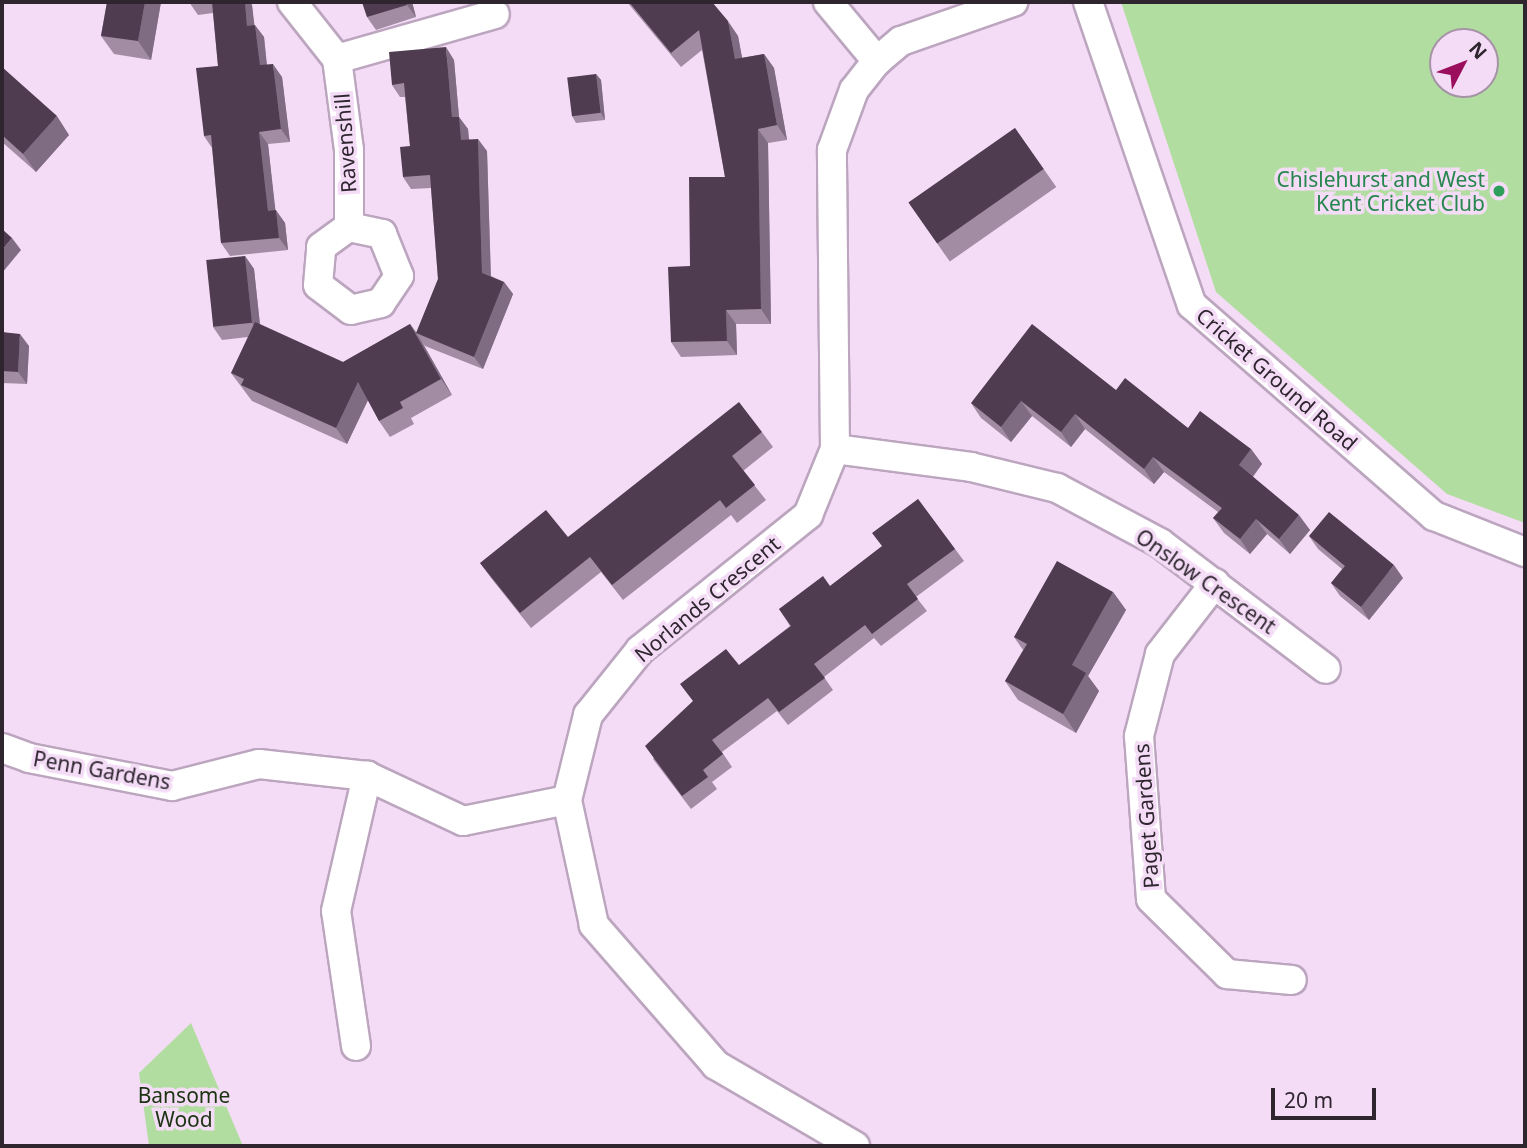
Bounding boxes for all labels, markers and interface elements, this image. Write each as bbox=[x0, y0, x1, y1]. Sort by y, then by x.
north arrow bbox=[1429, 28, 1499, 98]
text: N bbox=[1463, 36, 1493, 65]
street label: Ravenshill bbox=[329, 92, 361, 194]
place label: Chislehurst and West Kent Cricket Club bbox=[1277, 166, 1485, 216]
marker: Chislehurst and West Kent Cricket Club bbox=[1491, 183, 1507, 199]
street label: Cricket Ground Road bbox=[1192, 302, 1362, 456]
street label: Onslow Crescent bbox=[1131, 523, 1281, 639]
street label: Norlands Crescent bbox=[629, 531, 785, 667]
street label: Paget Gardens bbox=[1128, 743, 1164, 889]
street label: Penn Gardens bbox=[31, 746, 173, 794]
scale bar bbox=[1275, 1074, 1380, 1118]
park label: Bansome Wood bbox=[138, 1082, 230, 1132]
text: 20 m bbox=[1284, 1086, 1333, 1114]

